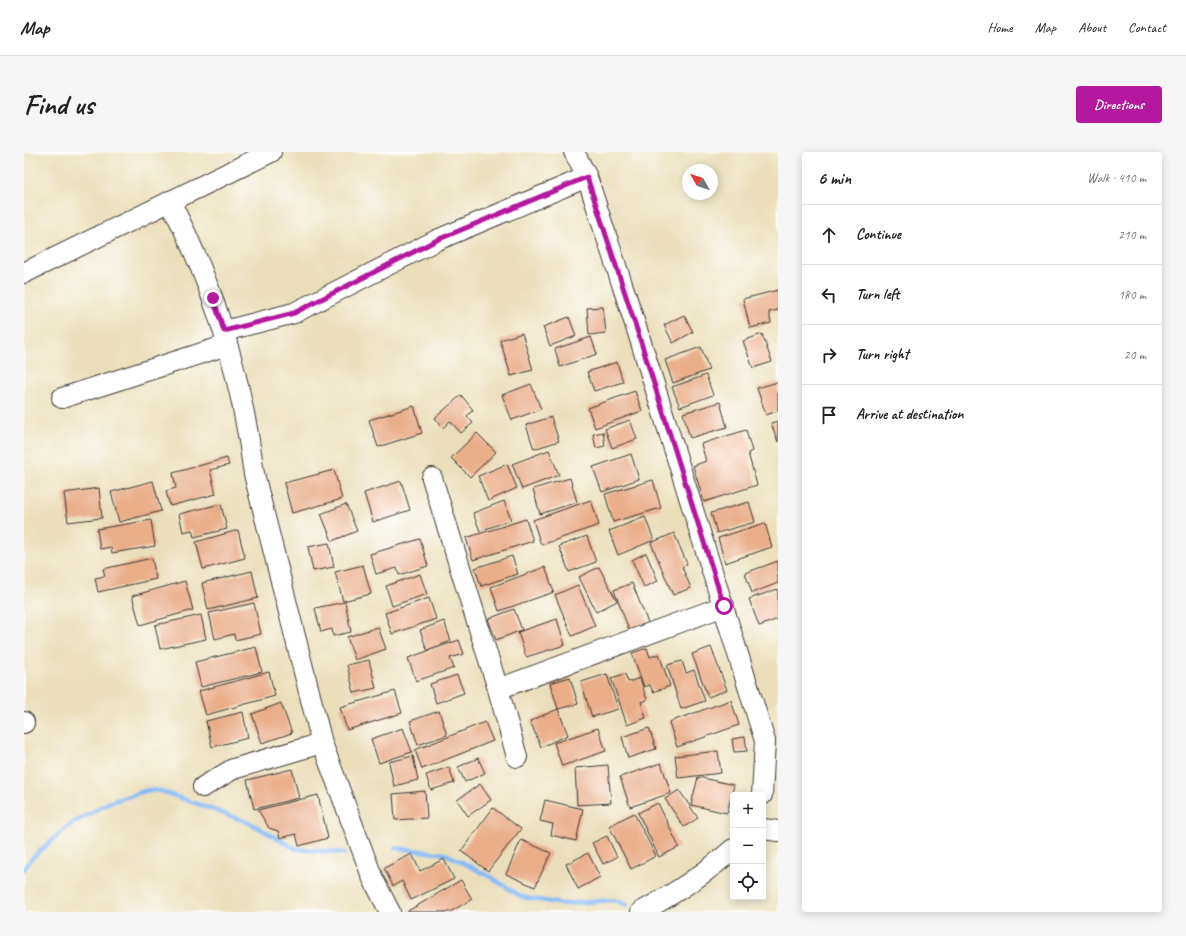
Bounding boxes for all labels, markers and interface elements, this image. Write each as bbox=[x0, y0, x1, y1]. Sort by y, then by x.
text: Map bbox=[20, 16, 50, 40]
text: Home bbox=[987, 19, 1013, 36]
text: Map bbox=[1035, 19, 1056, 36]
text: About bbox=[1078, 19, 1106, 36]
text: Contact bbox=[1128, 19, 1166, 36]
button: Directions bbox=[1076, 86, 1162, 123]
text: Find us bbox=[24, 87, 94, 122]
north arrow bbox=[682, 164, 718, 200]
text: 6 min bbox=[818, 168, 851, 189]
text: Walk · 410 m bbox=[1087, 170, 1146, 186]
icon: ahead bbox=[818, 224, 840, 246]
text: Continue bbox=[856, 225, 901, 244]
text: 210 m bbox=[1118, 227, 1146, 243]
icon: left bbox=[818, 284, 840, 306]
text: Turn left bbox=[856, 285, 899, 304]
text: 180 m bbox=[1118, 287, 1146, 303]
route end bbox=[204, 289, 222, 307]
icon: right bbox=[818, 344, 840, 366]
text: Turn right bbox=[856, 345, 909, 364]
text: 20 m bbox=[1124, 347, 1146, 363]
icon: arrive bbox=[818, 404, 840, 426]
text: Arrive at destination bbox=[856, 405, 963, 424]
route start bbox=[715, 597, 733, 615]
map controls bbox=[730, 792, 766, 900]
button: + bbox=[730, 792, 766, 828]
button: − bbox=[730, 828, 766, 864]
button: locate bbox=[730, 864, 766, 900]

